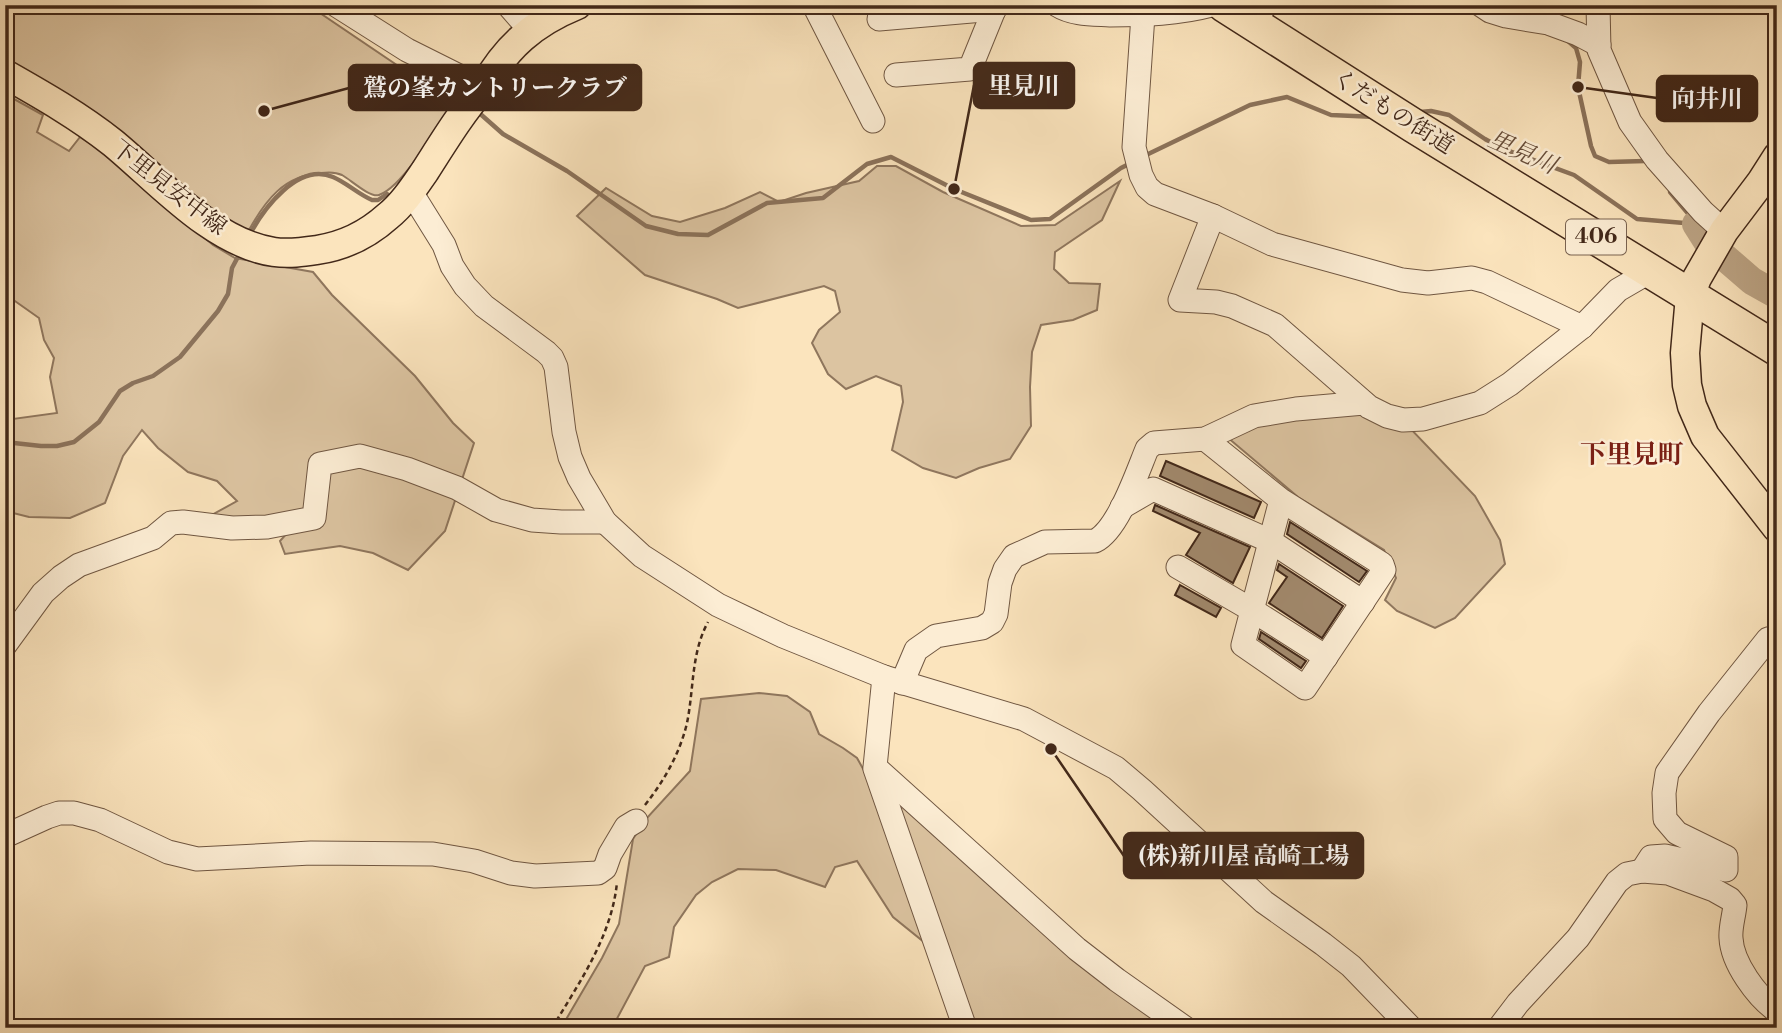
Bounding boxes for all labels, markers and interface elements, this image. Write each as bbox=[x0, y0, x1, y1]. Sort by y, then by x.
callout: 里見川 bbox=[974, 63, 1074, 108]
street label: くだもの街道 bbox=[1327, 64, 1459, 160]
callout: 鷲の峯カントリークラブ bbox=[349, 65, 641, 110]
text: 里見川 bbox=[988, 72, 1060, 102]
text: 鷲の峯カントリークラブ bbox=[363, 74, 627, 104]
callout: 向井川 bbox=[1657, 76, 1757, 121]
text: 向井川 bbox=[1671, 85, 1743, 115]
water label: 里見川 bbox=[1483, 125, 1564, 183]
street label: 下里見安中線 bbox=[106, 134, 232, 242]
road number: 406 bbox=[1566, 219, 1626, 254]
district label: 下里見町 bbox=[1580, 439, 1684, 471]
callout: (株)新川屋 高崎工場 bbox=[1124, 833, 1363, 878]
text: (株)新川屋 高崎工場 bbox=[1139, 842, 1349, 872]

